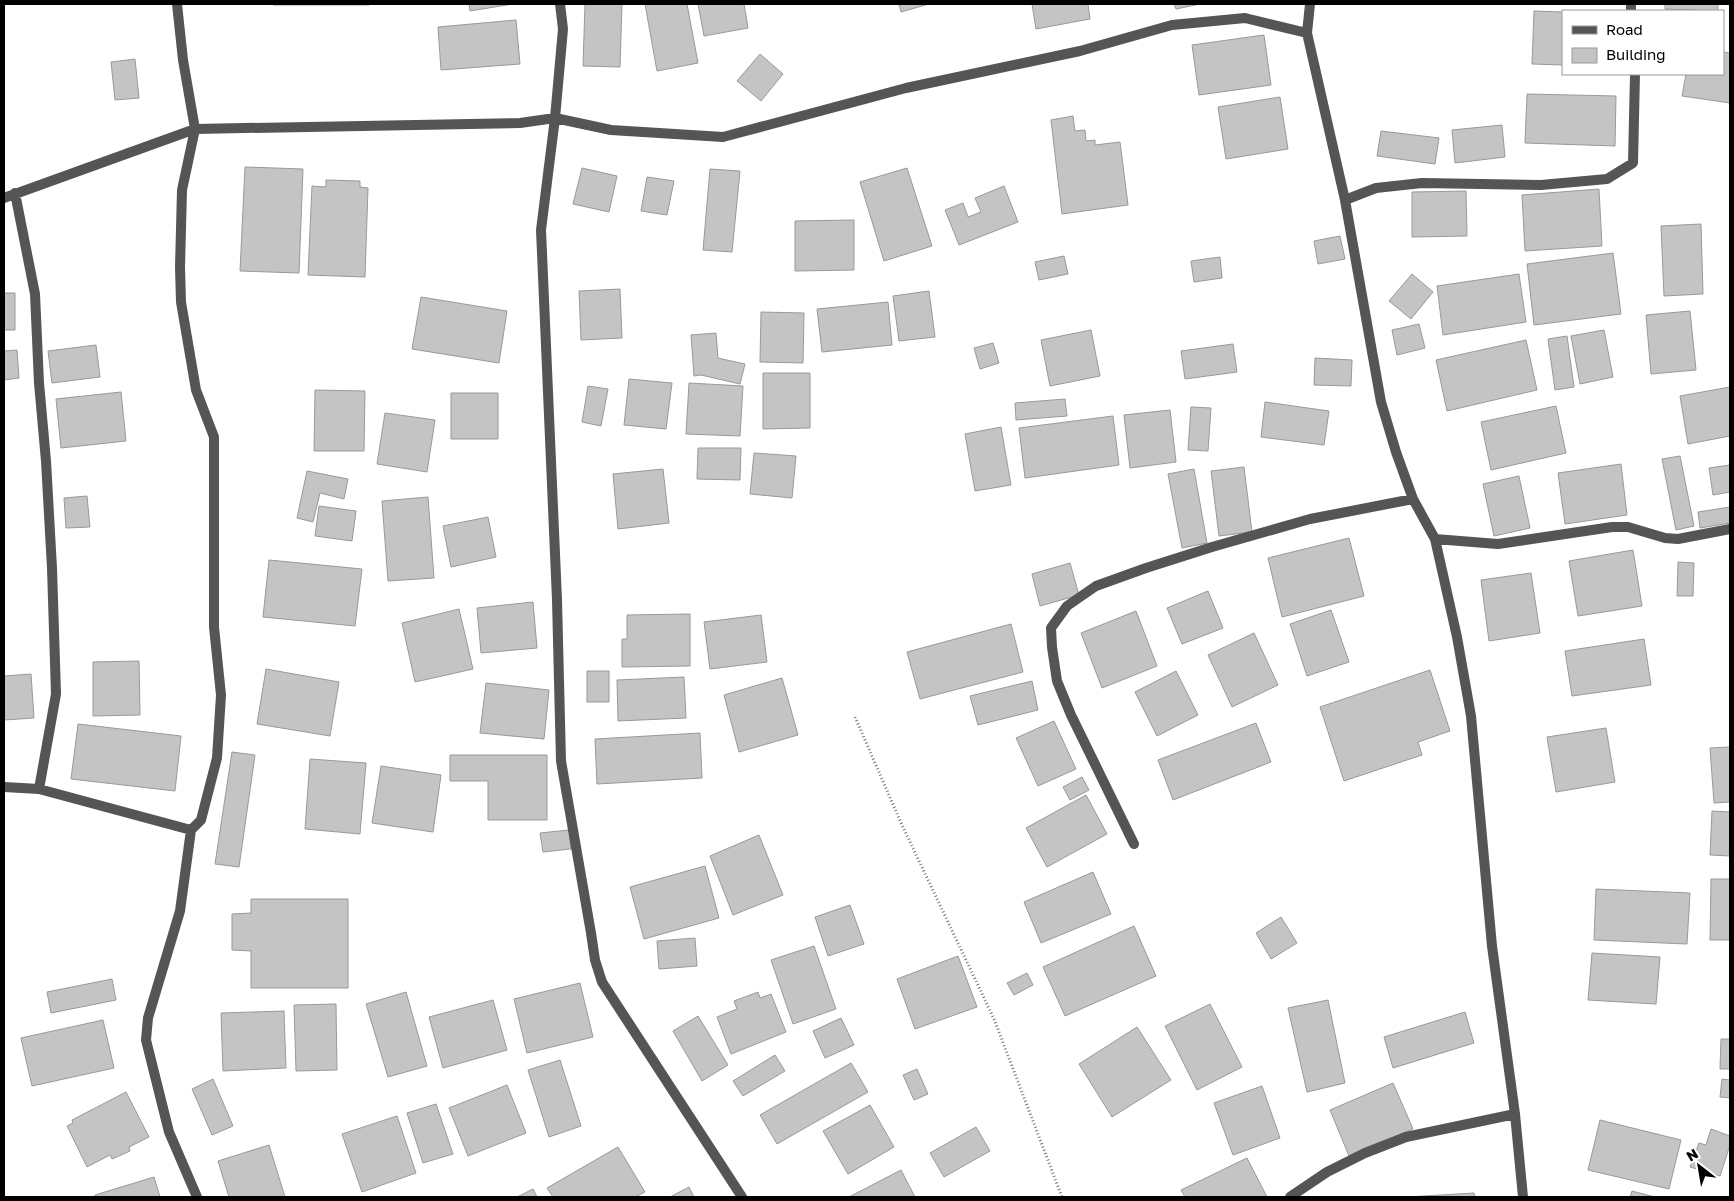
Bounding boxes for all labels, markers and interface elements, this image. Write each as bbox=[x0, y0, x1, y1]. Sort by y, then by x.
legend bbox=[1562, 10, 1724, 75]
text: Road bbox=[1606, 20, 1643, 38]
text: Building bbox=[1606, 45, 1666, 63]
north arrow bbox=[1674, 1141, 1724, 1191]
text: N bbox=[1683, 1144, 1701, 1164]

